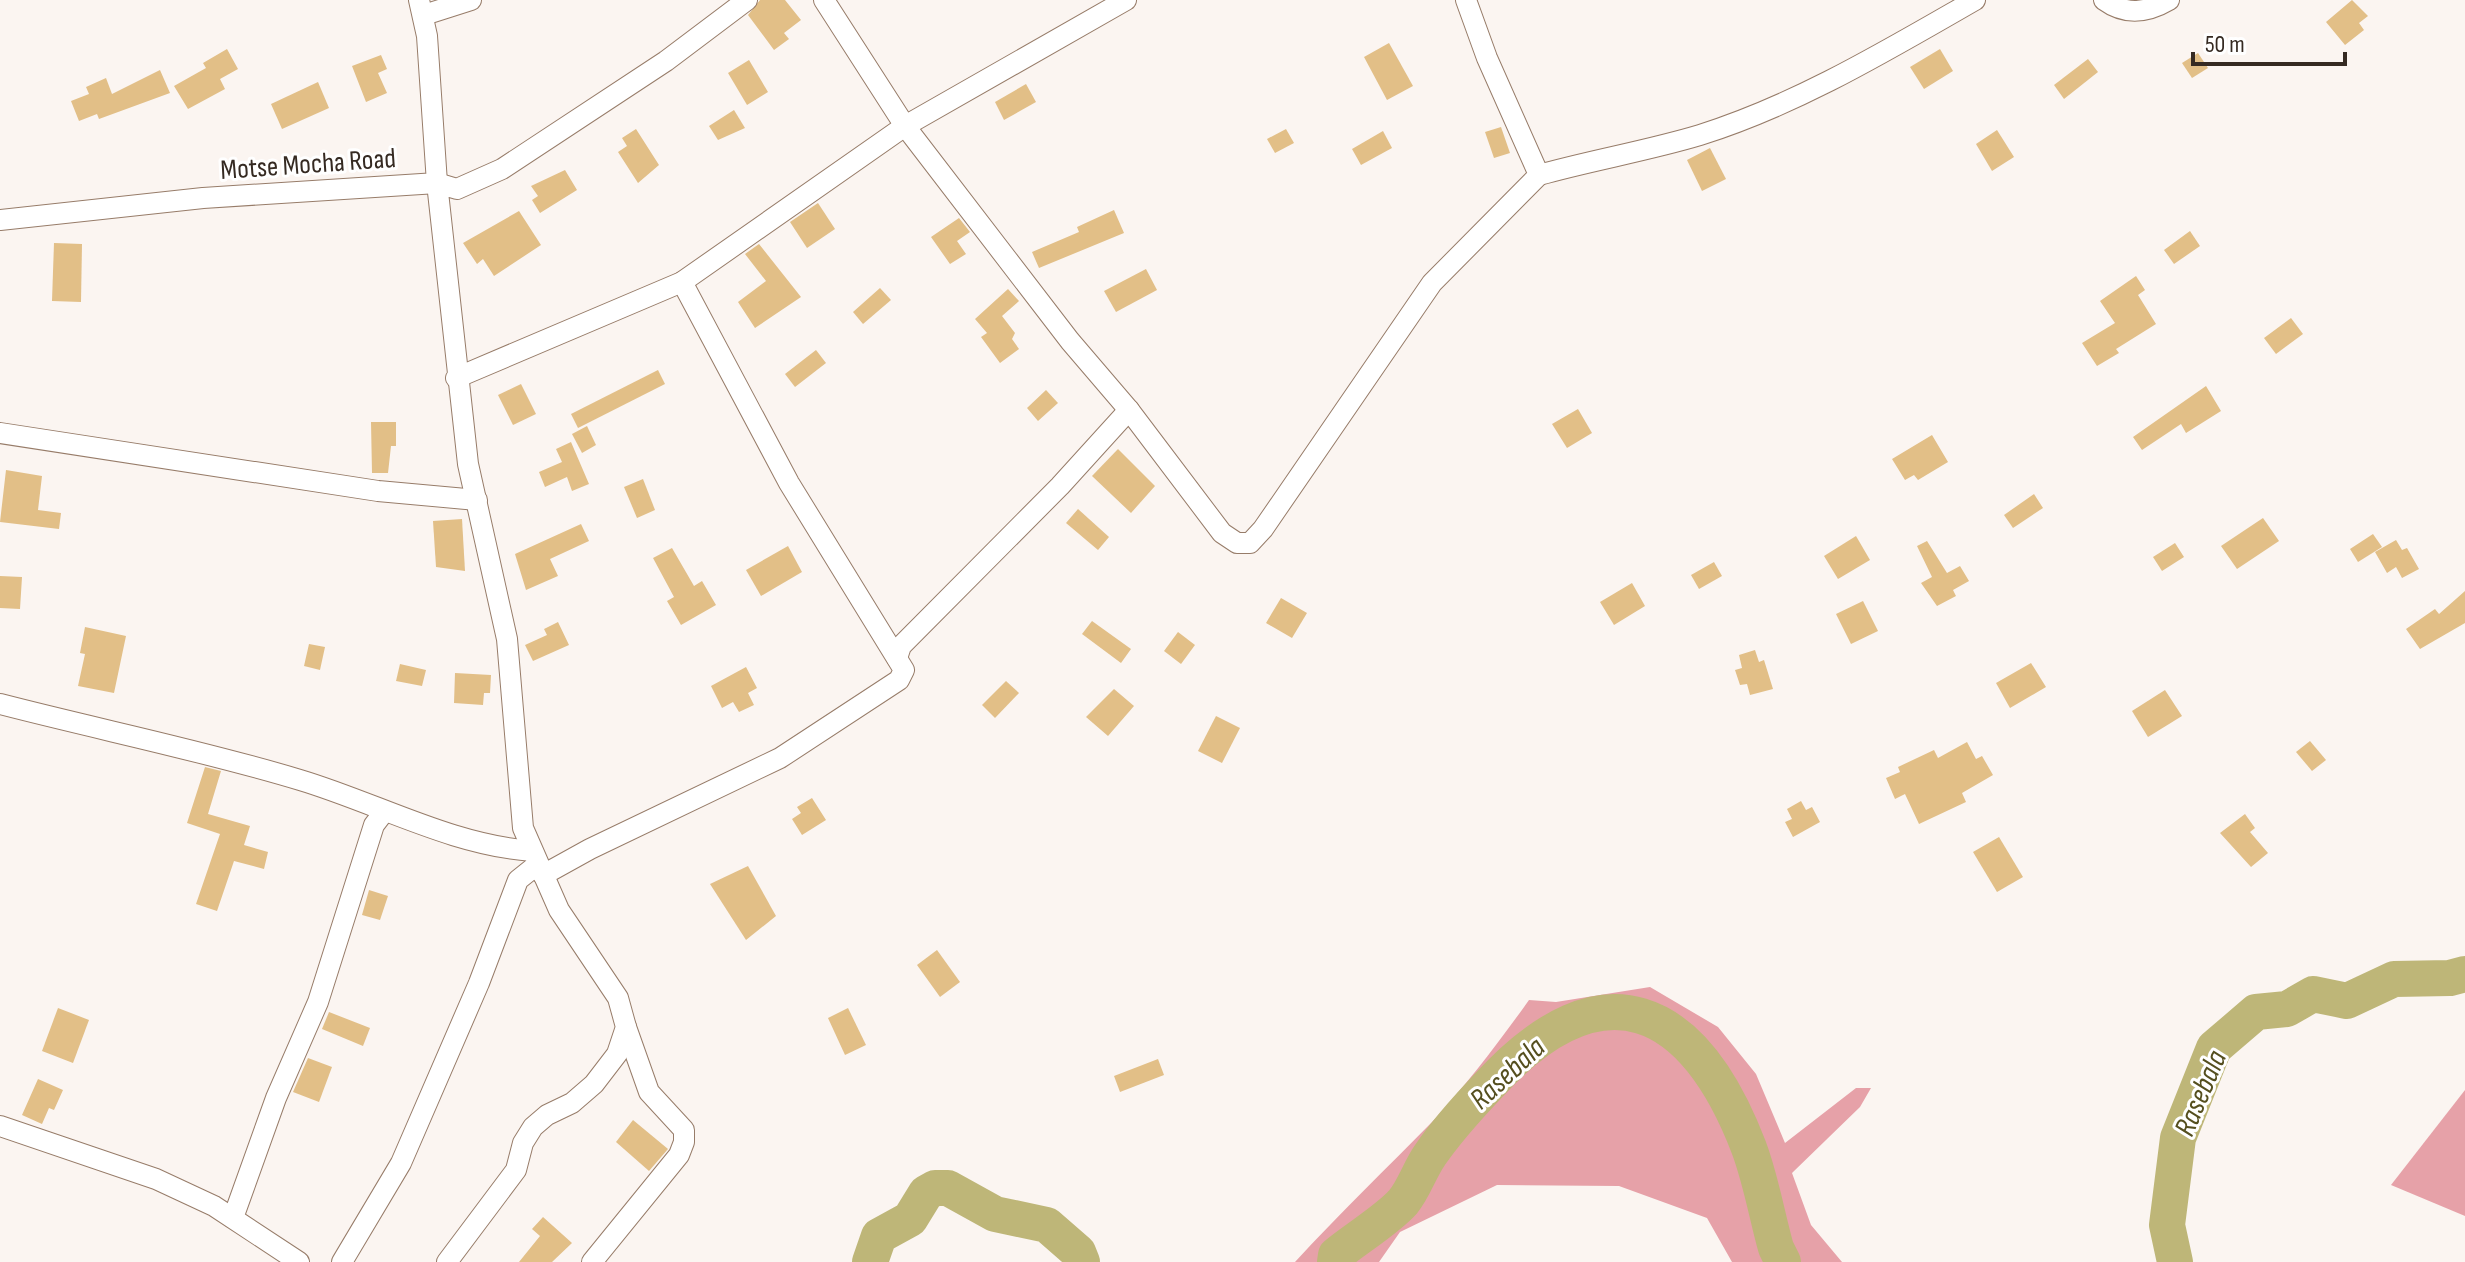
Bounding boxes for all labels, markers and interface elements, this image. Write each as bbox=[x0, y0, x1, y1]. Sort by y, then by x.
scale bar bbox=[2193, 16, 2345, 66]
text: 50 m bbox=[2205, 30, 2245, 59]
street label: Motse Mocha Road bbox=[219, 142, 397, 187]
water label: Rasebala bbox=[1463, 1030, 1553, 1117]
water label: Rasebala bbox=[2167, 1045, 2235, 1142]

